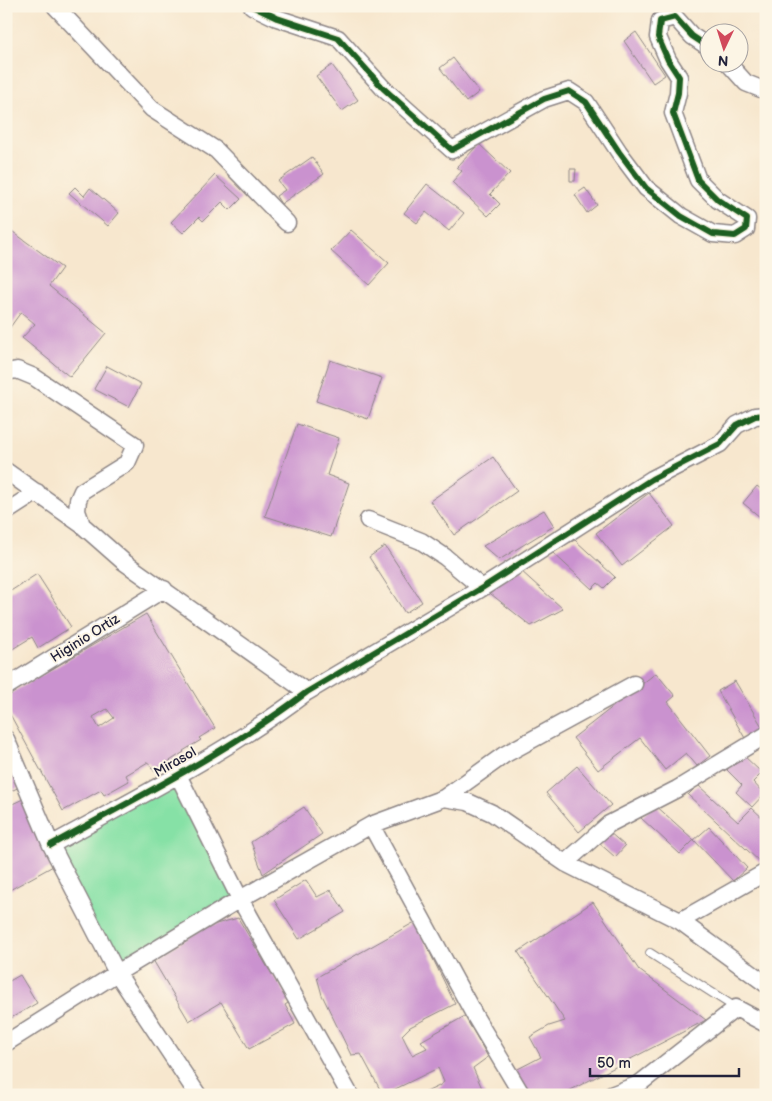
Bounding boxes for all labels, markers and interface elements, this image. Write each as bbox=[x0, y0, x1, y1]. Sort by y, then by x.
north arrow bbox=[700, 22, 750, 72]
text: N bbox=[717, 52, 729, 69]
street label: Higinio Ortiz bbox=[47, 610, 123, 666]
street label: Mirasol bbox=[151, 743, 199, 781]
scale bar bbox=[590, 1046, 738, 1078]
text: 50 m bbox=[597, 1054, 631, 1073]

